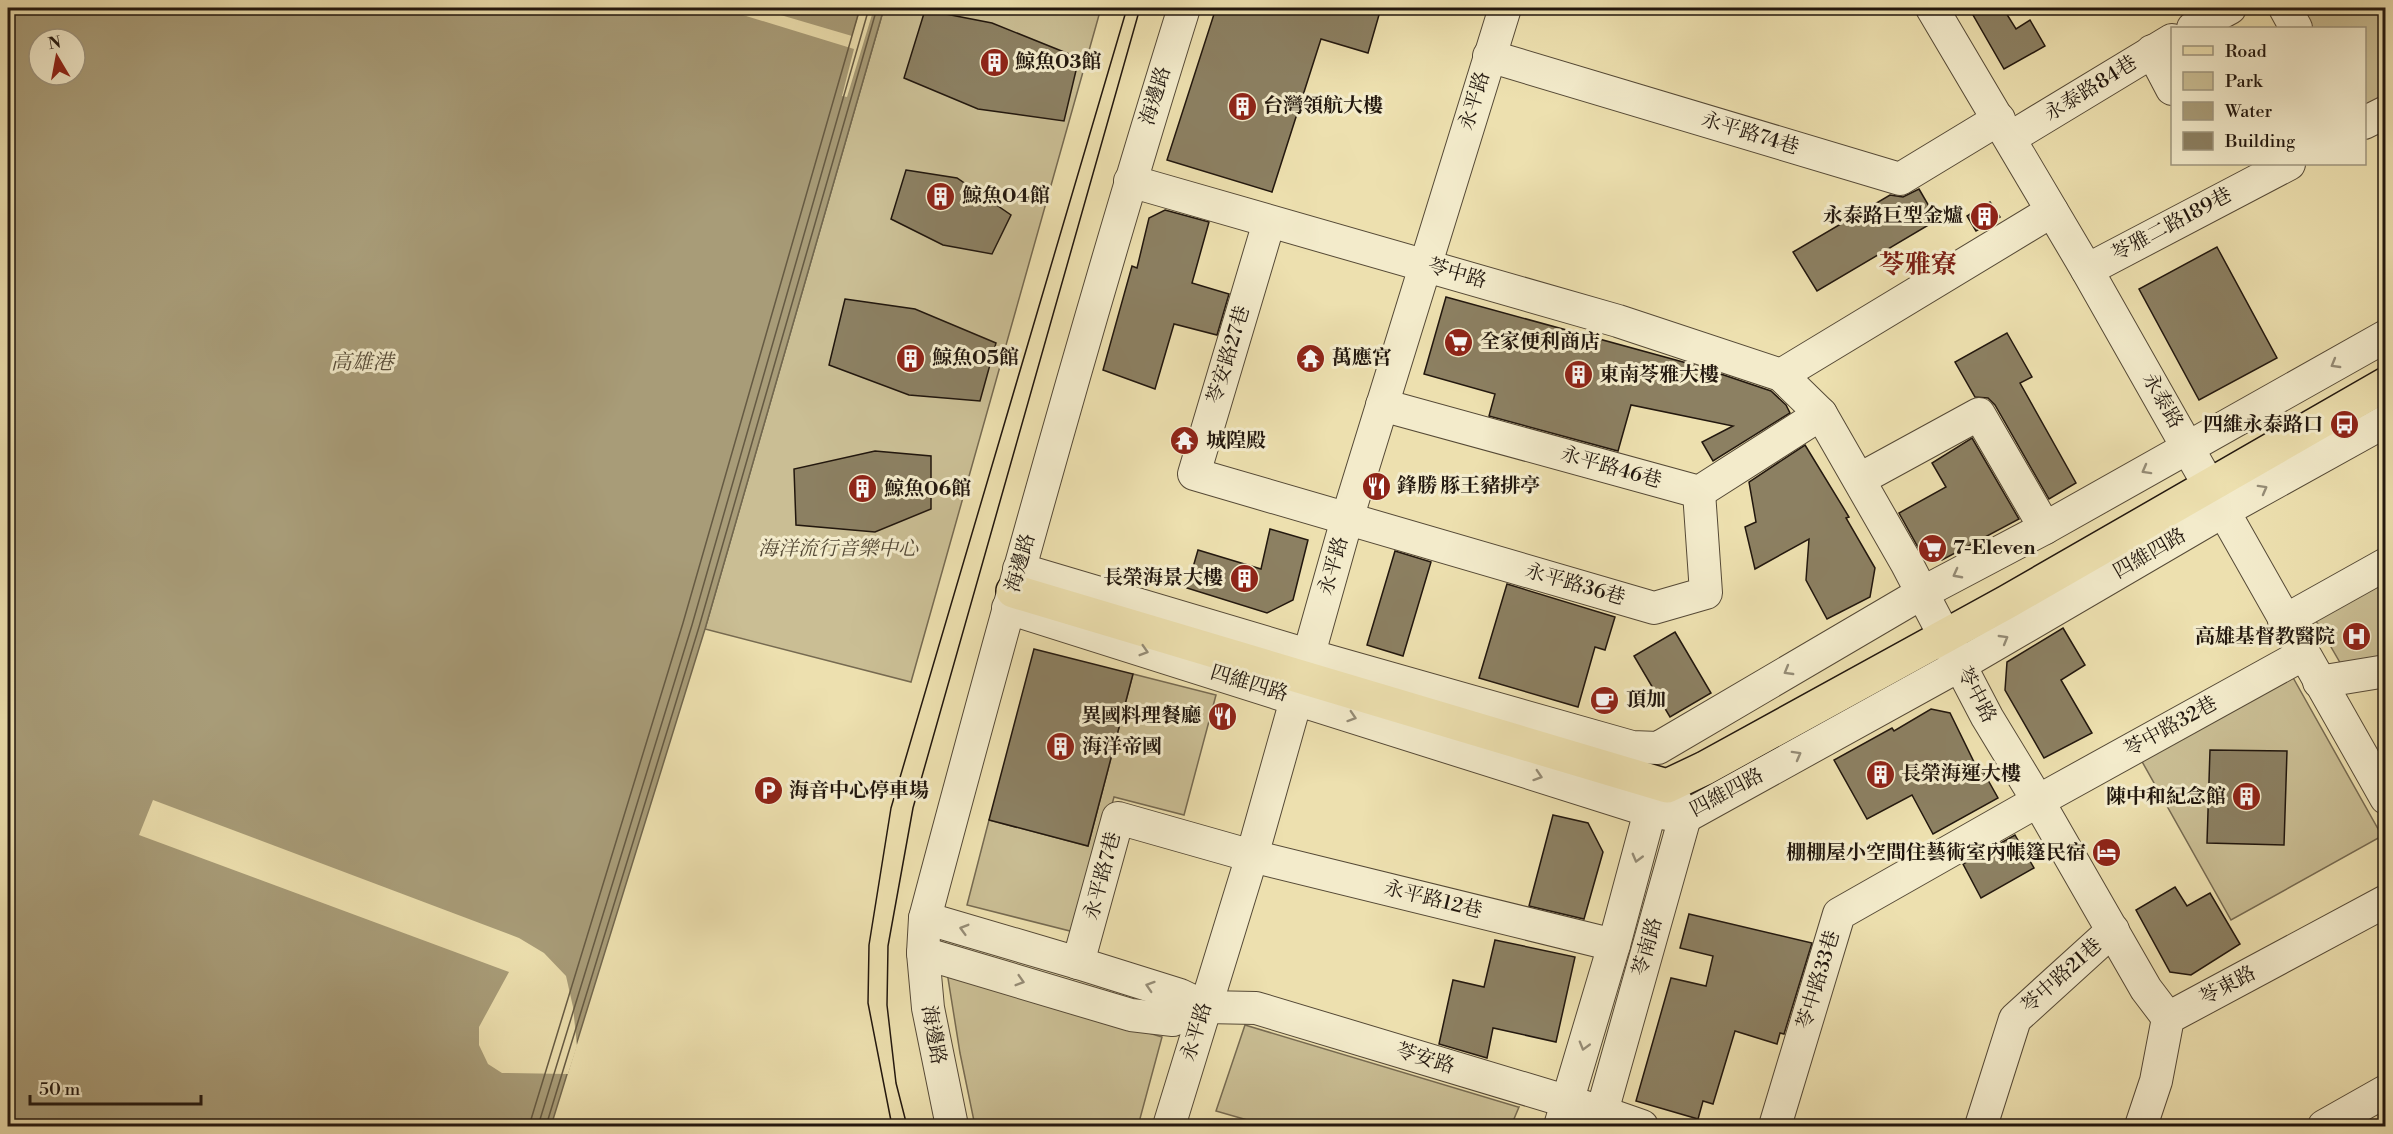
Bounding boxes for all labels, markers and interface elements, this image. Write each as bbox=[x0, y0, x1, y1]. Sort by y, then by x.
north arrow bbox=[27, 27, 87, 87]
legend bbox=[2171, 27, 2366, 165]
text: N bbox=[47, 32, 63, 54]
text: Road bbox=[2225, 40, 2268, 63]
building icon: 鯨魚03館 bbox=[978, 46, 1010, 78]
place label: 鯨魚03館 bbox=[1015, 50, 1102, 75]
street label: 永泰路84巷 bbox=[2040, 51, 2142, 127]
street label: 海邊路 bbox=[1135, 64, 1177, 128]
street label: 永平路 bbox=[1454, 69, 1496, 133]
text: Park bbox=[2225, 70, 2264, 93]
building icon: 台灣領航大樓 bbox=[1226, 90, 1258, 122]
place label: 台灣領航大樓 bbox=[1263, 94, 1383, 119]
text: Water bbox=[2224, 100, 2273, 123]
street label: 永平路74巷 bbox=[1698, 107, 1802, 161]
text: Building bbox=[2224, 130, 2296, 153]
building icon: 鯨魚04館 bbox=[925, 180, 957, 212]
street label: 苓雅二路189巷 bbox=[2108, 183, 2236, 267]
place label: 鯨魚04館 bbox=[962, 184, 1050, 209]
building icon: 永泰路巨型金爐 bbox=[1968, 200, 2000, 232]
place label: 永泰路巨型金爐 bbox=[1823, 204, 1963, 229]
district label: 苓雅寮 bbox=[1879, 249, 1957, 281]
street label: 苓中路 bbox=[1425, 254, 1489, 294]
street label: 苓安路27巷 bbox=[1202, 303, 1256, 407]
supermarket icon: 全家便利商店 bbox=[1443, 326, 1475, 358]
place label: 全家便利商店 bbox=[1480, 330, 1600, 355]
building icon: 鯨魚05館 bbox=[895, 342, 927, 374]
temple icon: 萬應宮 bbox=[1295, 342, 1327, 374]
place label: 鯨魚05館 bbox=[932, 346, 1019, 371]
place label: 萬應宮 bbox=[1332, 346, 1392, 371]
water label: 高雄港 bbox=[331, 350, 396, 376]
one-way arrow bbox=[2331, 357, 2341, 369]
building icon: 東南苓雅大樓 bbox=[1562, 359, 1594, 391]
place label: 東南苓雅大樓 bbox=[1599, 363, 1719, 388]
street label: 永泰路 bbox=[2136, 369, 2188, 433]
bus stop icon: 四維永泰路口 bbox=[2328, 409, 2360, 441]
place label: 四維永泰路口 bbox=[2203, 413, 2323, 438]
temple icon: 城隍殿 bbox=[1169, 425, 1201, 457]
place label: 城隍殿 bbox=[1206, 429, 1266, 454]
street label: 永平路46巷 bbox=[1558, 442, 1664, 494]
one-way arrow bbox=[2142, 463, 2152, 474]
restaurant icon: 鋒勝 豚王豬排亭 bbox=[1360, 470, 1392, 502]
building icon: 鯨魚06館 bbox=[847, 473, 879, 505]
place label: 鋒勝 豚王豬排亭 bbox=[1397, 474, 1540, 499]
place label: 鯨魚06館 bbox=[884, 477, 971, 502]
one-way arrow bbox=[2257, 485, 2267, 496]
street label: 四維四路 bbox=[2109, 523, 2191, 585]
street label: 海邊路 bbox=[1001, 531, 1041, 595]
supermarket icon: 7-Eleven bbox=[1916, 532, 1948, 564]
street label: 永平路 bbox=[1314, 534, 1354, 598]
place label: 7-Eleven bbox=[1953, 536, 2036, 561]
park label: 海洋流行音樂中心 bbox=[758, 537, 919, 562]
street label: 永平路36巷 bbox=[1522, 559, 1628, 611]
building icon: 長榮海景大樓 bbox=[1228, 562, 1260, 594]
place label: 長榮海景大樓 bbox=[1103, 566, 1223, 591]
one-way arrow bbox=[1953, 567, 1963, 578]
hospital icon: 高雄基督教醫院 bbox=[2340, 621, 2372, 653]
place label: 高雄基督教醫院 bbox=[2195, 625, 2335, 650]
one-way arrow bbox=[1998, 635, 2008, 647]
one-way arrow bbox=[1138, 644, 1149, 656]
street label: 四維四路 bbox=[1207, 660, 1291, 708]
street label: 苓中路 bbox=[1951, 663, 2001, 727]
one-way arrow bbox=[1784, 664, 1794, 675]
cafe icon: 頂加 bbox=[1589, 684, 1621, 716]
place label: 頂加 bbox=[1626, 688, 1666, 713]
street label: 苓中路32巷 bbox=[2120, 691, 2222, 763]
restaurant icon: 異國料理餐廳 bbox=[1206, 700, 1238, 732]
place label: 異國料理餐廳 bbox=[1081, 704, 1201, 729]
one-way arrow bbox=[1346, 710, 1357, 722]
building icon: 海洋帝國 bbox=[1045, 731, 1077, 763]
place label: 海洋帝國 bbox=[1082, 735, 1162, 760]
one-way arrow bbox=[1791, 751, 1801, 762]
building icon: 長榮海運大樓 bbox=[1864, 758, 1896, 790]
place label: 長榮海運大樓 bbox=[1901, 762, 2021, 787]
street label: 四維四路 bbox=[1686, 763, 1768, 823]
one-way arrow bbox=[1532, 768, 1543, 781]
parking icon: 海音中心停車場 bbox=[752, 775, 784, 807]
place label: 海音中心停車場 bbox=[789, 779, 929, 804]
building icon: 陳中和紀念館 bbox=[2231, 781, 2263, 813]
place label: 陳中和紀念館 bbox=[2106, 785, 2226, 810]
street label: 永平路7巷 bbox=[1079, 829, 1127, 923]
hotel icon: 棚棚屋小空間住藝術室內帳篷民宿 bbox=[2091, 837, 2123, 869]
place label: 棚棚屋小空間住藝術室內帳篷民宿 bbox=[1786, 841, 2086, 866]
one-way arrow bbox=[1632, 853, 1644, 863]
street label: 永平路12巷 bbox=[1381, 876, 1485, 924]
street label: 苓南路 bbox=[1628, 915, 1668, 979]
one-way arrow bbox=[959, 924, 970, 936]
street label: 苓中路33巷 bbox=[1792, 928, 1846, 1032]
street label: 苓中路21巷 bbox=[2016, 933, 2108, 1019]
street label: 苓東路 bbox=[2196, 961, 2260, 1011]
one-way arrow bbox=[1014, 974, 1025, 986]
one-way arrow bbox=[1145, 981, 1156, 993]
street label: 永平路 bbox=[1176, 1000, 1218, 1064]
street label: 海邊路 bbox=[915, 1003, 951, 1067]
street label: 苓安路 bbox=[1393, 1038, 1457, 1080]
one-way arrow bbox=[1579, 1040, 1591, 1051]
scale bar bbox=[30, 1068, 201, 1106]
text: 50 m bbox=[39, 1078, 81, 1101]

